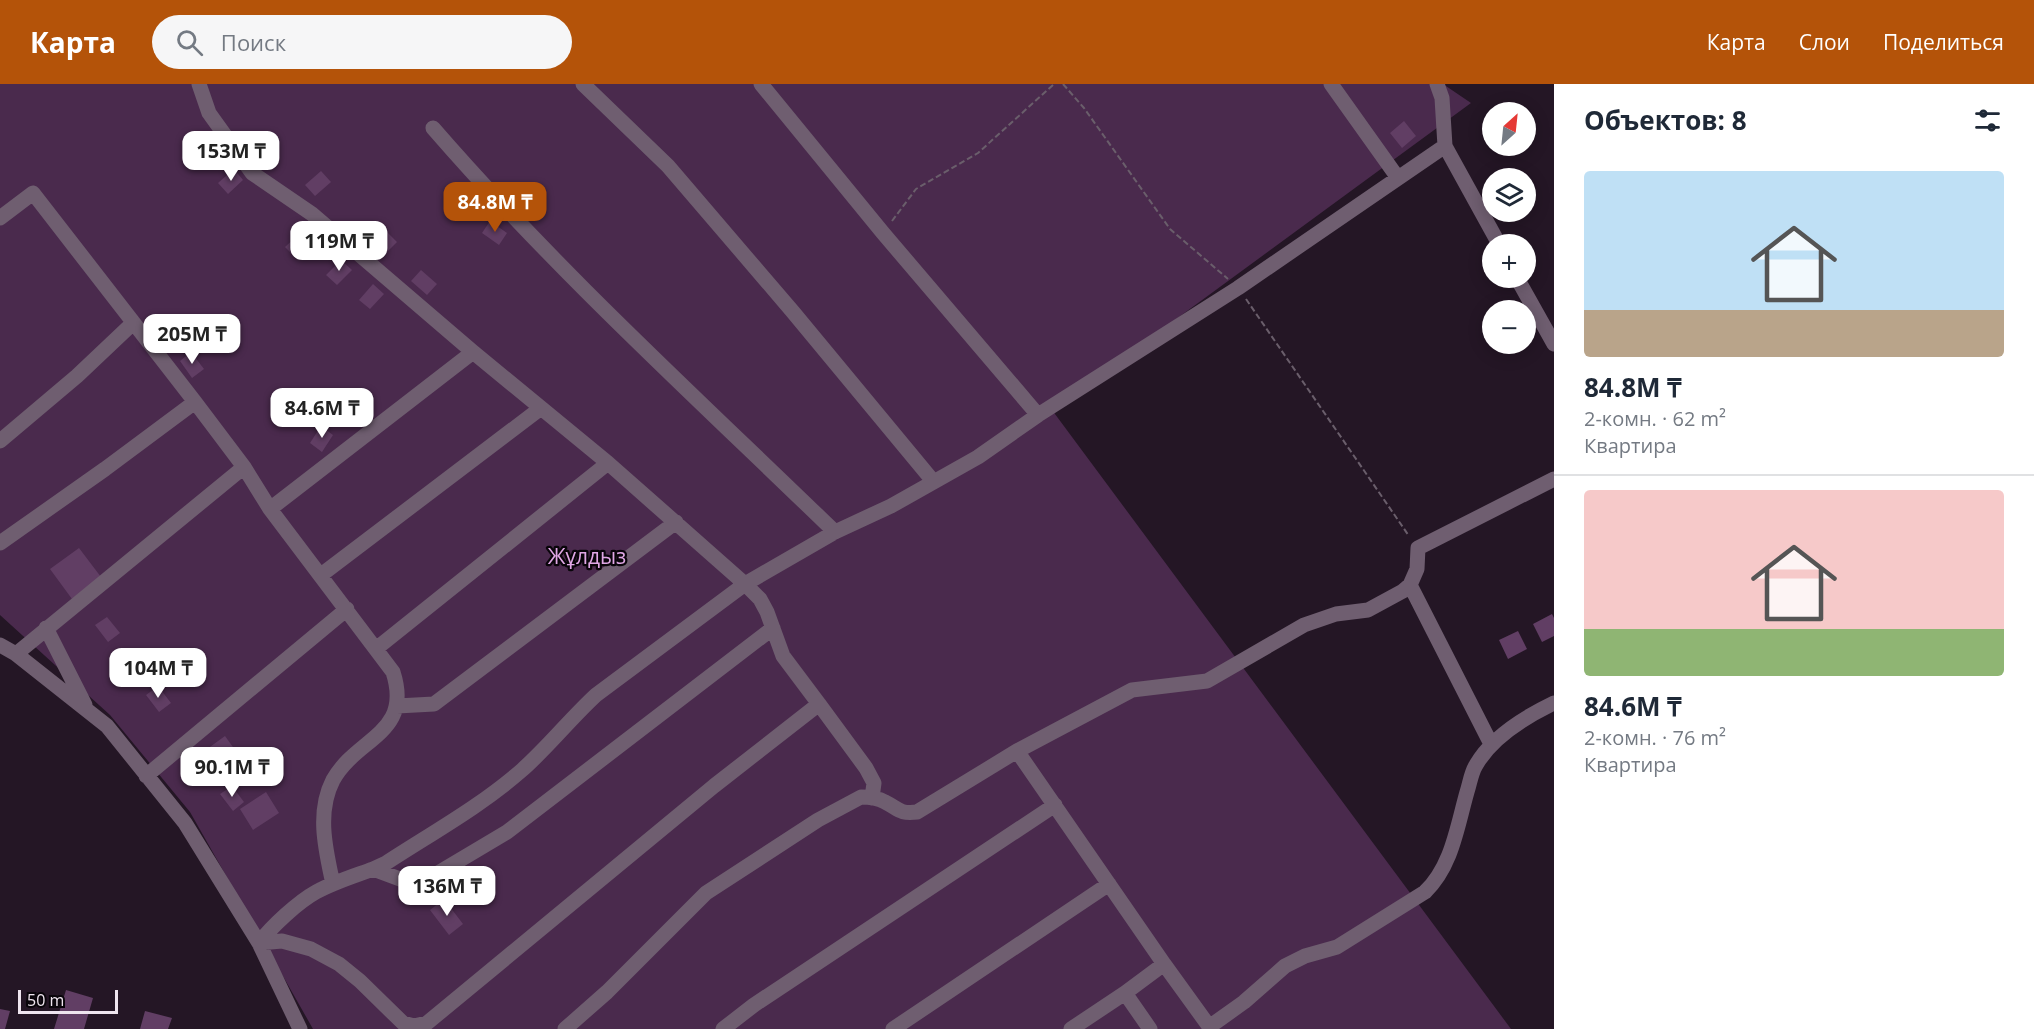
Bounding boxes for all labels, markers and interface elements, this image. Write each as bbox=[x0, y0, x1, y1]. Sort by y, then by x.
search box bbox=[152, 15, 572, 69]
text: Карта bbox=[30, 23, 116, 61]
icon: search bbox=[173, 26, 206, 59]
text: Поиск bbox=[221, 27, 286, 57]
text: Карта bbox=[1707, 28, 1766, 56]
text: Слои bbox=[1799, 28, 1850, 56]
text: Поделиться bbox=[1883, 28, 2004, 56]
north arrow bbox=[1482, 102, 1536, 156]
map controls bbox=[1482, 102, 1536, 354]
text: Объектов: 8 bbox=[1584, 102, 1747, 138]
icon: filters bbox=[1971, 104, 2004, 137]
pin: 153M ₸ bbox=[182, 131, 280, 182]
text: 153M ₸ bbox=[196, 137, 266, 164]
button: layers bbox=[1482, 168, 1536, 222]
pin: 84.8M ₸ bbox=[440, 182, 550, 233]
text: 84.8M ₸ bbox=[458, 188, 532, 215]
icon: home bbox=[1740, 210, 1848, 318]
pin: 119M ₸ bbox=[290, 221, 388, 272]
text: 119M ₸ bbox=[304, 227, 374, 254]
button: + bbox=[1482, 234, 1536, 288]
button: − bbox=[1482, 300, 1536, 354]
pin: 205M ₸ bbox=[143, 314, 241, 365]
text: 205M ₸ bbox=[157, 320, 227, 347]
text: 84.8M ₸ bbox=[1584, 369, 1681, 405]
pin: 84.6M ₸ bbox=[267, 388, 377, 439]
text: 84.6M ₸ bbox=[285, 394, 359, 421]
text: 2-комн. · 62 m² bbox=[1584, 405, 1726, 432]
text: Квартира bbox=[1584, 432, 1677, 459]
icon: home bbox=[1740, 529, 1848, 637]
park label: Жұлдыз bbox=[548, 542, 626, 570]
pin: 104M ₸ bbox=[109, 648, 207, 699]
text: 104M ₸ bbox=[123, 654, 193, 681]
text: 84.6M ₸ bbox=[1584, 688, 1681, 724]
text: 2-комн. · 76 m² bbox=[1584, 724, 1726, 751]
pin: 90.1M ₸ bbox=[177, 747, 287, 798]
text: Квартира bbox=[1584, 751, 1677, 778]
text: 90.1M ₸ bbox=[195, 753, 269, 780]
pin: 136M ₸ bbox=[398, 866, 496, 917]
text: 136M ₸ bbox=[412, 872, 482, 899]
scale bar bbox=[18, 987, 118, 1014]
text: 50 m bbox=[27, 989, 64, 1011]

